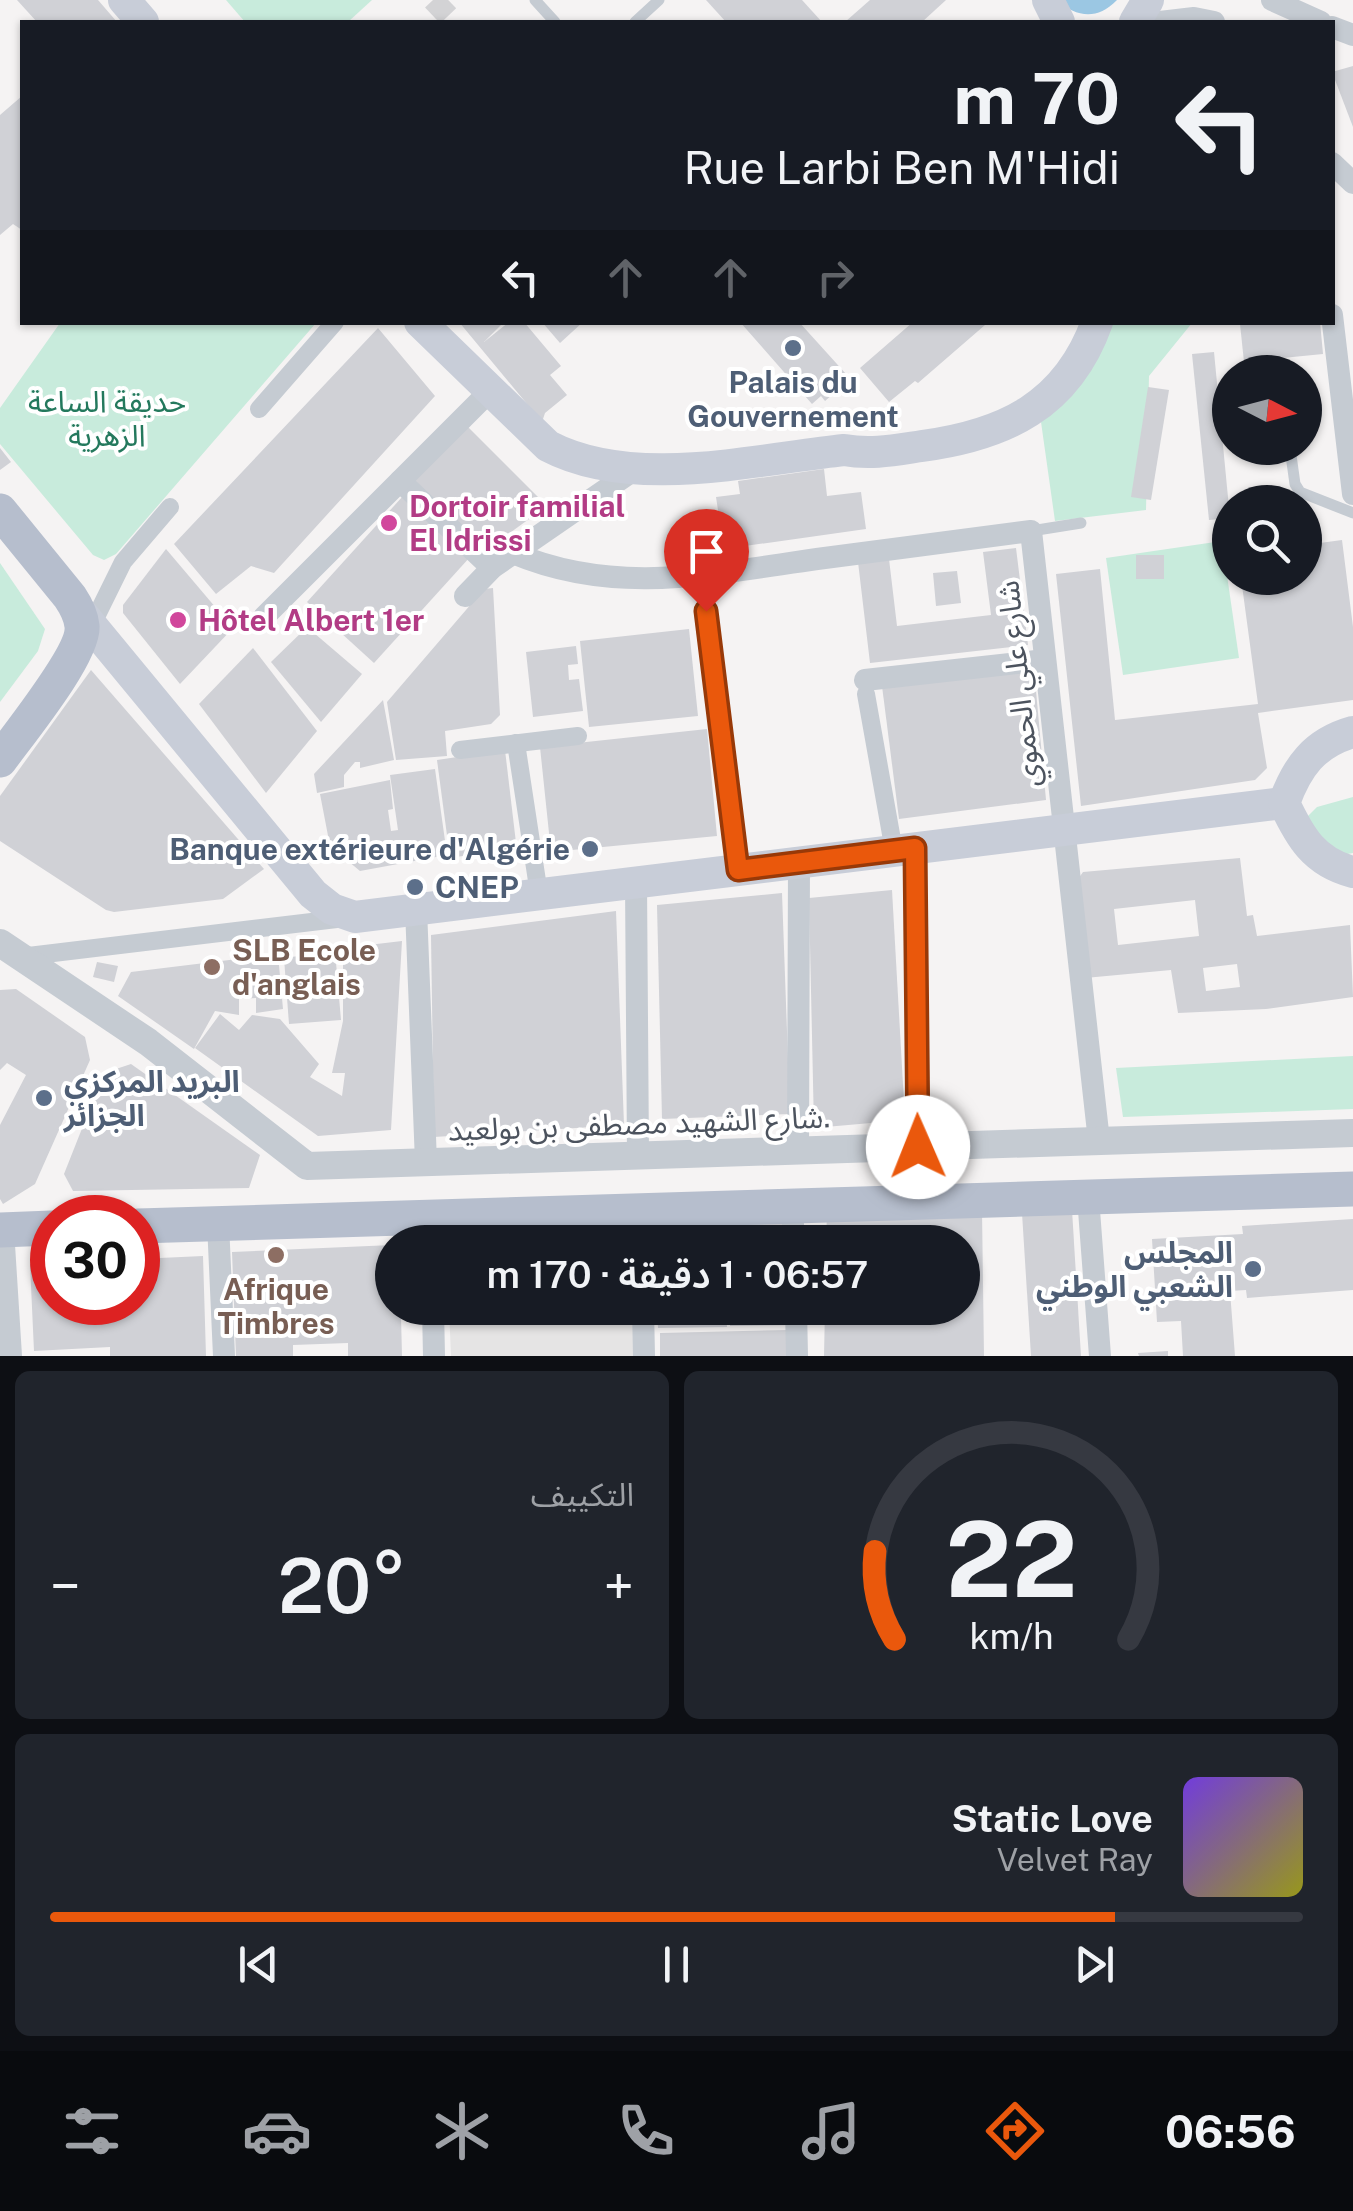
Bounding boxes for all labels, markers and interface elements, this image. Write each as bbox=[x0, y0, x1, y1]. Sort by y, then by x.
text: 70 m bbox=[953, 57, 1120, 140]
icon: left bbox=[1155, 60, 1285, 190]
text: Rue Larbi Ben M'Hidi bbox=[683, 141, 1120, 194]
icon: left bbox=[493, 250, 548, 305]
icon: ahead bbox=[598, 250, 653, 305]
icon: ahead bbox=[703, 250, 758, 305]
icon: right bbox=[808, 250, 863, 305]
marker: Palais du Gouvernement bbox=[782, 337, 804, 359]
north arrow bbox=[1212, 355, 1322, 465]
map controls bbox=[1212, 355, 1322, 595]
place label: Palais du Gouvernement bbox=[687, 364, 899, 434]
park label: حديقة الساعة الزهرية bbox=[28, 383, 186, 453]
button: search bbox=[1212, 485, 1322, 595]
place label: Dortoir familial El Idrissi bbox=[409, 488, 625, 558]
pin bbox=[664, 509, 749, 612]
marker: Dortoir familial El Idrissi bbox=[378, 512, 400, 534]
icon: arrive bbox=[679, 524, 734, 579]
street label: شارع علي الحموي bbox=[989, 578, 1053, 789]
place label: Hôtel Albert 1er bbox=[198, 602, 424, 638]
marker: Hôtel Albert 1er bbox=[167, 609, 189, 631]
place label: Banque extérieure d'Algérie bbox=[169, 831, 570, 867]
marker: Banque extérieure d'Algérie bbox=[579, 838, 601, 860]
place label: CNEP bbox=[435, 869, 519, 905]
marker: CNEP bbox=[404, 876, 426, 898]
place label: SLB Ecole d'anglais bbox=[232, 932, 376, 1002]
marker: SLB Ecole d'anglais bbox=[201, 956, 223, 978]
place label: البريد المركزي الجزائر bbox=[62, 1063, 240, 1133]
marker: البريد المركزي الجزائر bbox=[33, 1087, 55, 1109]
position arrow bbox=[866, 1095, 970, 1199]
street label: شارع الشهيد مصطفى بن بولعيد. bbox=[447, 1098, 831, 1153]
speed limit sign: 30 bbox=[30, 1195, 160, 1325]
place label: المجلس الشعبي الوطني bbox=[1036, 1234, 1233, 1311]
marker: Afrique Timbres bbox=[265, 1244, 287, 1266]
text: 06:57 · 1 دقيقة · 170 m bbox=[487, 1252, 868, 1297]
marker: المجلس الشعبي الوطني bbox=[1242, 1258, 1264, 1280]
place label: Afrique Timbres bbox=[217, 1271, 335, 1341]
text: التكييف bbox=[531, 1476, 634, 1513]
text: 22 bbox=[945, 1498, 1077, 1620]
text: 20° bbox=[278, 1542, 406, 1630]
text: − bbox=[50, 1554, 81, 1618]
text: + bbox=[603, 1554, 634, 1618]
text: km/h bbox=[969, 1615, 1053, 1657]
text: Static Love bbox=[951, 1796, 1153, 1841]
text: Velvet Ray bbox=[997, 1841, 1153, 1878]
icon: previous bbox=[231, 1937, 286, 1992]
icon: pause bbox=[649, 1937, 704, 1992]
icon: next bbox=[1067, 1937, 1122, 1992]
icon: filters bbox=[57, 2096, 127, 2166]
icon: car bbox=[242, 2096, 312, 2166]
icon: climate bbox=[427, 2096, 497, 2166]
icon: phone bbox=[611, 2096, 681, 2166]
icon: music bbox=[796, 2096, 866, 2166]
icon: directions bbox=[980, 2096, 1050, 2166]
text: 06:56 bbox=[1165, 2105, 1296, 2158]

